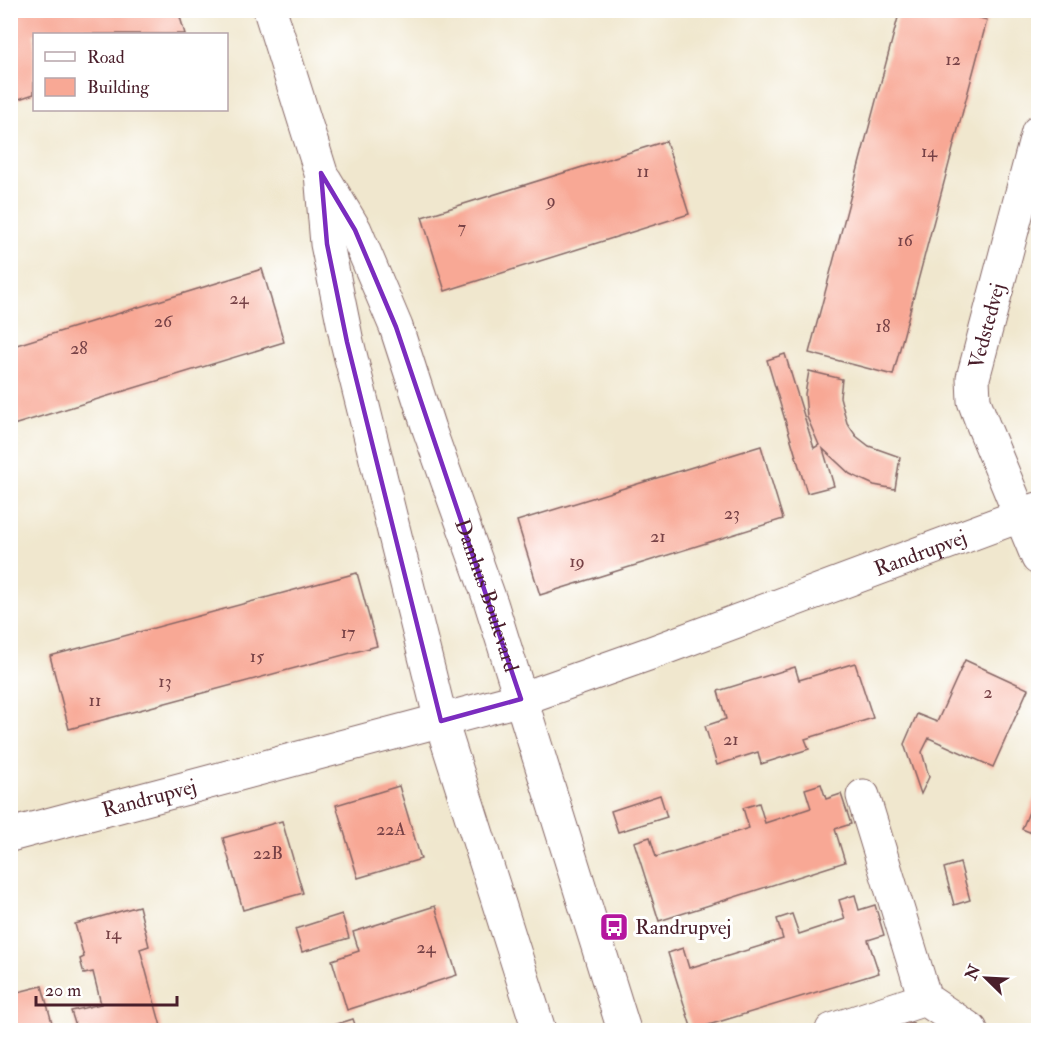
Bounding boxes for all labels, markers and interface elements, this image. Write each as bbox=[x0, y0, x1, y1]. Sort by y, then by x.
legend bbox=[33, 33, 228, 111]
text: Road bbox=[87, 46, 125, 69]
house number: 12 bbox=[945, 48, 961, 71]
text: Building bbox=[87, 76, 150, 99]
house number: 14 bbox=[921, 140, 938, 163]
house number: 11 bbox=[637, 160, 649, 183]
house number: 9 bbox=[544, 189, 556, 212]
house number: 7 bbox=[458, 216, 466, 239]
house number: 16 bbox=[897, 229, 914, 252]
street label: Vedstedvej bbox=[963, 280, 1011, 372]
house number: 24 bbox=[230, 287, 250, 310]
house number: 26 bbox=[154, 310, 173, 333]
house number: 18 bbox=[876, 315, 890, 338]
house number: 28 bbox=[70, 337, 88, 360]
house number: 23 bbox=[724, 502, 740, 525]
street label: Damhus Boulevard bbox=[449, 515, 525, 676]
street label: Randrupvej bbox=[870, 523, 970, 582]
house number: 21 bbox=[650, 525, 666, 548]
house number: 19 bbox=[569, 550, 585, 573]
house number: 17 bbox=[341, 621, 355, 644]
house number: 15 bbox=[250, 645, 264, 668]
house number: 13 bbox=[158, 670, 172, 693]
house number: 2 bbox=[983, 681, 993, 704]
house number: 11 bbox=[89, 689, 101, 712]
house number: 21 bbox=[723, 728, 739, 751]
street label: Randrupvej bbox=[99, 773, 199, 823]
house number: 22A bbox=[376, 818, 406, 841]
house number: 22B bbox=[253, 842, 283, 865]
bus stop icon: Randrupvej bbox=[598, 911, 630, 943]
place label: Randrupvej bbox=[635, 914, 731, 941]
house number: 14 bbox=[105, 922, 122, 945]
house number: 24 bbox=[417, 936, 437, 959]
north arrow bbox=[956, 948, 1016, 1008]
text: N bbox=[961, 961, 986, 984]
scale bar bbox=[36, 969, 177, 1007]
text: 20 m bbox=[45, 979, 81, 1002]

